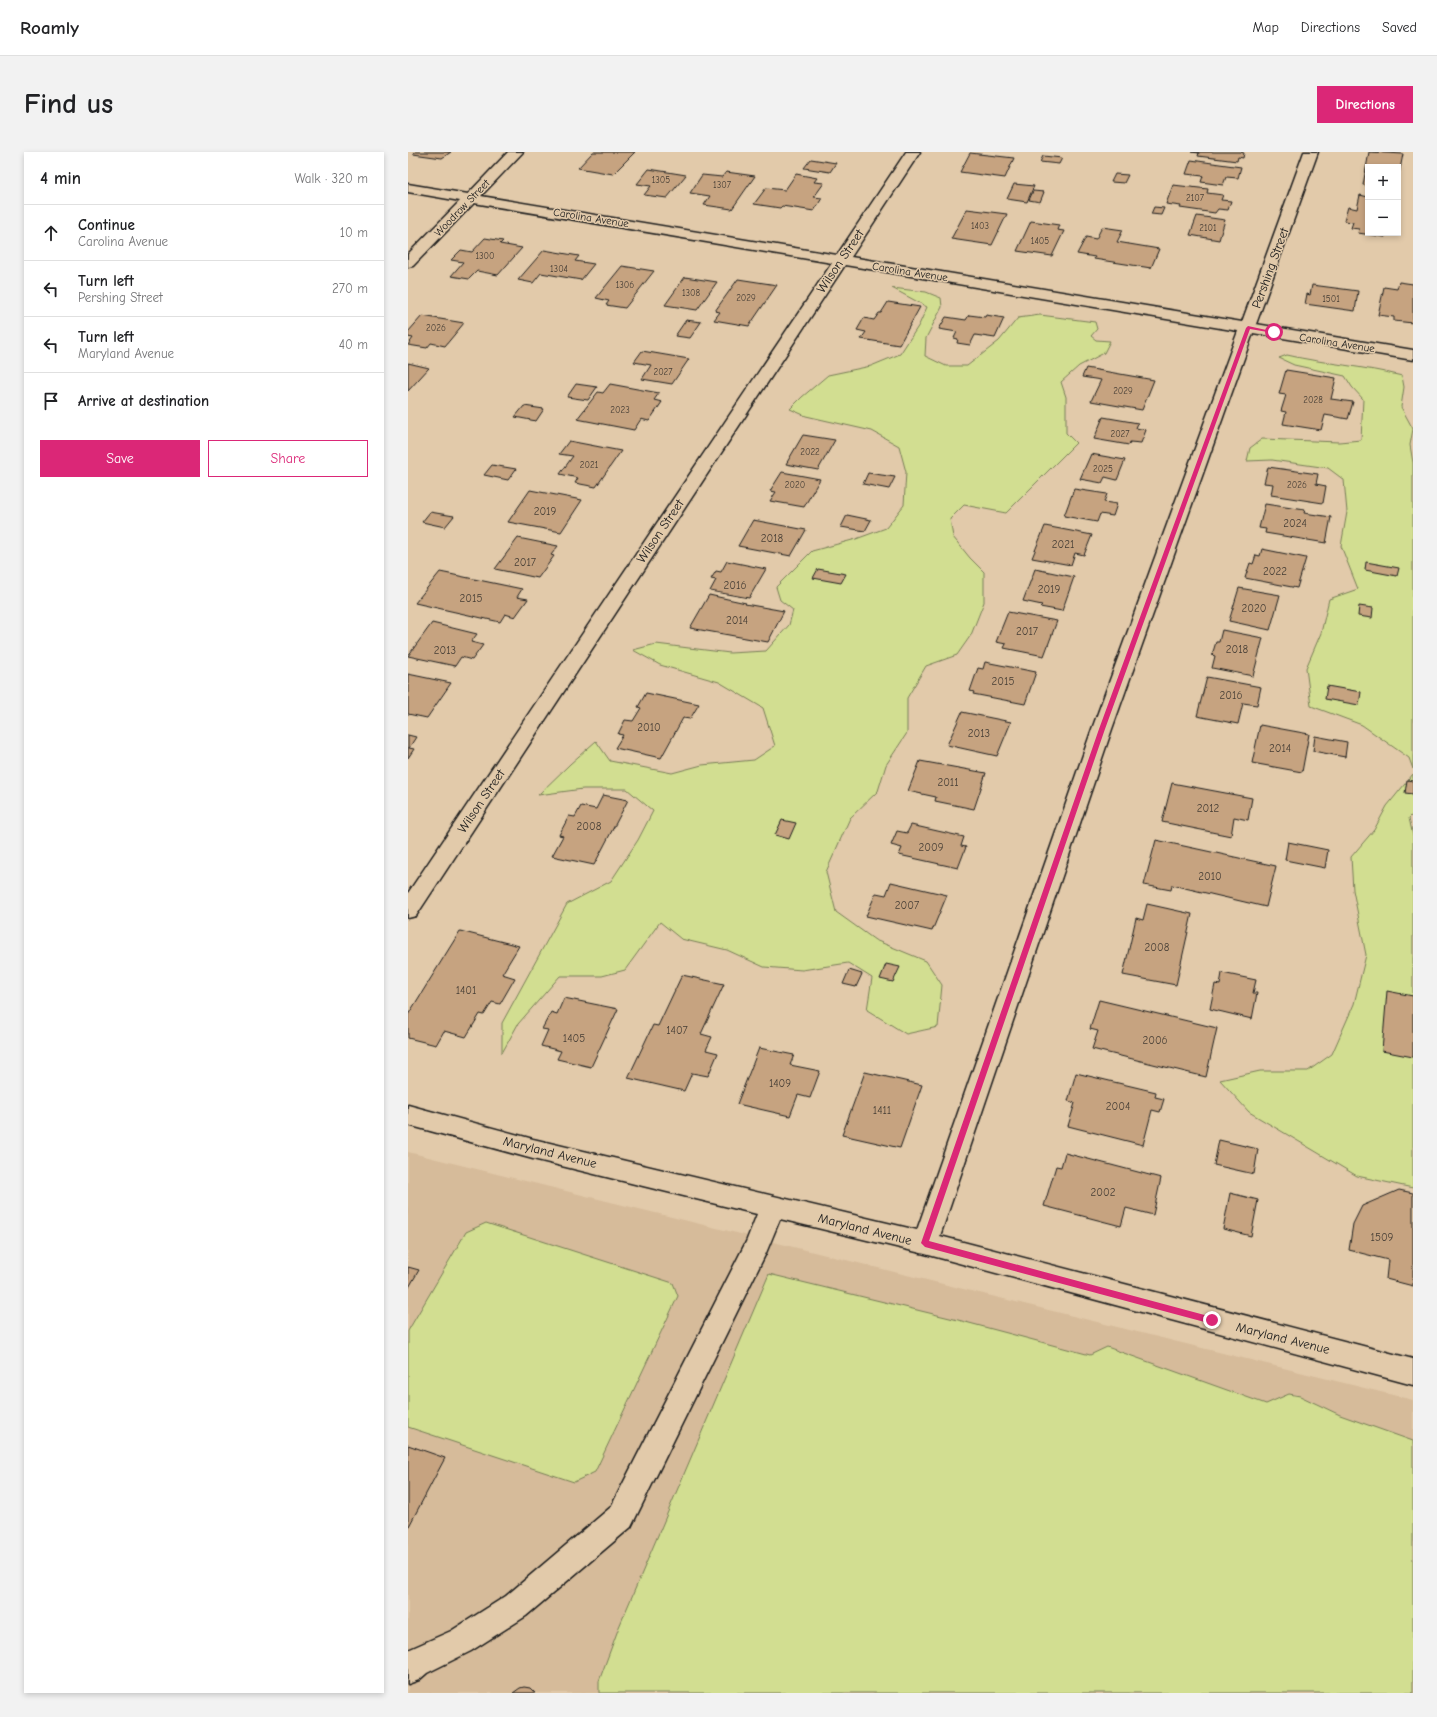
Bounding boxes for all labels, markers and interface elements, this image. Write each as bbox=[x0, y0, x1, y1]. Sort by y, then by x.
text: Roamly bbox=[20, 17, 79, 39]
text: Map bbox=[1252, 19, 1279, 36]
text: Directions bbox=[1301, 19, 1360, 36]
text: Saved bbox=[1382, 19, 1417, 36]
button: Directions bbox=[1317, 86, 1413, 123]
text: Find us bbox=[24, 88, 113, 120]
map controls bbox=[1365, 164, 1401, 236]
button: + bbox=[1365, 164, 1401, 200]
text: 4 min bbox=[40, 169, 81, 188]
text: Walk · 320 m bbox=[294, 171, 368, 186]
house number: 1305 bbox=[652, 175, 670, 185]
street label: Woodrow Street bbox=[432, 176, 493, 239]
house number: 1307 bbox=[713, 180, 732, 190]
house number: 2107 bbox=[1186, 193, 1205, 203]
button: − bbox=[1365, 200, 1401, 236]
street label: Carolina Avenue bbox=[552, 206, 630, 230]
text: Continue bbox=[78, 216, 135, 234]
house number: 1403 bbox=[971, 221, 989, 231]
icon: ahead bbox=[40, 222, 62, 244]
house number: 2101 bbox=[1199, 223, 1217, 233]
street label: Pershing Street bbox=[1248, 224, 1292, 310]
text: 10 m bbox=[340, 225, 368, 240]
street label: Wilson Street bbox=[813, 225, 867, 296]
text: Carolina Avenue bbox=[78, 234, 168, 249]
house number: 1405 bbox=[1031, 236, 1049, 246]
house number: 1300 bbox=[475, 251, 495, 261]
street label: Carolina Avenue bbox=[871, 260, 949, 284]
house number: 1304 bbox=[550, 264, 568, 274]
text: Turn left bbox=[78, 272, 134, 290]
icon: left bbox=[40, 278, 62, 300]
house number: 1306 bbox=[616, 280, 634, 290]
text: 270 m bbox=[332, 281, 368, 296]
house number: 1308 bbox=[682, 288, 700, 298]
text: Pershing Street bbox=[78, 290, 163, 305]
house number: 2029 bbox=[736, 293, 756, 303]
house number: 1501 bbox=[1322, 294, 1340, 304]
house number: 2026 bbox=[426, 323, 446, 333]
route start bbox=[1265, 323, 1283, 341]
text: Turn left bbox=[78, 328, 134, 346]
street label: Carolina Avenue bbox=[1298, 331, 1376, 355]
icon: left bbox=[40, 334, 62, 356]
text: 40 m bbox=[339, 337, 368, 352]
text: Maryland Avenue bbox=[78, 346, 174, 361]
house number: 2027 bbox=[653, 367, 673, 377]
house number: 2029 bbox=[1113, 386, 1133, 396]
icon: arrive bbox=[40, 390, 62, 412]
text: Arrive at destination bbox=[78, 392, 209, 410]
house number: 2028 bbox=[1303, 395, 1323, 405]
house number: 2023 bbox=[610, 405, 630, 415]
house number: 2027 bbox=[1110, 429, 1130, 439]
button: Save bbox=[40, 440, 200, 477]
button: Share bbox=[208, 440, 368, 477]
house number: 2022 bbox=[800, 447, 820, 457]
house number: 2021 bbox=[580, 460, 599, 470]
house number: 2025 bbox=[1093, 464, 1113, 474]
house number: 2020 bbox=[785, 480, 805, 490]
house number: 2026 bbox=[1287, 480, 1307, 490]
street label: Wilson Street bbox=[633, 495, 687, 566]
house number: 2019 bbox=[534, 505, 556, 518]
house number: 2024 bbox=[1283, 517, 1307, 530]
house number: 2018 bbox=[761, 532, 784, 545]
house number: 2021 bbox=[1052, 538, 1074, 551]
house number: 2017 bbox=[514, 556, 536, 569]
house number: 2022 bbox=[1263, 565, 1287, 578]
house number: 2016 bbox=[724, 579, 746, 592]
house number: 2019 bbox=[1038, 583, 1060, 596]
house number: 2015 bbox=[460, 592, 482, 605]
house number: 2020 bbox=[1242, 602, 1266, 615]
house number: 2014 bbox=[726, 614, 748, 627]
house number: 2017 bbox=[1016, 625, 1038, 638]
house number: 2018 bbox=[1226, 643, 1249, 656]
house number: 2013 bbox=[434, 644, 456, 657]
house number: 2015 bbox=[992, 675, 1014, 688]
house number: 2016 bbox=[1220, 689, 1242, 702]
house number: 2010 bbox=[637, 721, 661, 734]
house number: 2013 bbox=[968, 727, 990, 740]
house number: 2014 bbox=[1269, 742, 1291, 755]
street label: Wilson Street bbox=[454, 765, 508, 836]
house number: 2011 bbox=[937, 776, 959, 789]
house number: 2012 bbox=[1197, 802, 1220, 815]
house number: 2008 bbox=[577, 820, 602, 833]
house number: 2009 bbox=[919, 841, 944, 854]
house number: 2010 bbox=[1198, 870, 1222, 883]
house number: 2007 bbox=[895, 899, 919, 912]
house number: 2008 bbox=[1145, 941, 1170, 954]
house number: 1401 bbox=[456, 984, 476, 997]
house number: 1407 bbox=[666, 1024, 688, 1037]
house number: 1405 bbox=[563, 1032, 585, 1045]
house number: 2006 bbox=[1142, 1034, 1168, 1047]
house number: 1409 bbox=[769, 1077, 791, 1090]
house number: 2004 bbox=[1106, 1100, 1130, 1113]
house number: 1411 bbox=[873, 1104, 891, 1117]
street label: Maryland Avenue bbox=[502, 1133, 599, 1171]
house number: 2002 bbox=[1091, 1186, 1116, 1199]
street label: Maryland Avenue bbox=[817, 1210, 914, 1248]
house number: 1509 bbox=[1371, 1231, 1394, 1244]
route end bbox=[1203, 1311, 1221, 1329]
street label: Maryland Avenue bbox=[1235, 1319, 1332, 1357]

